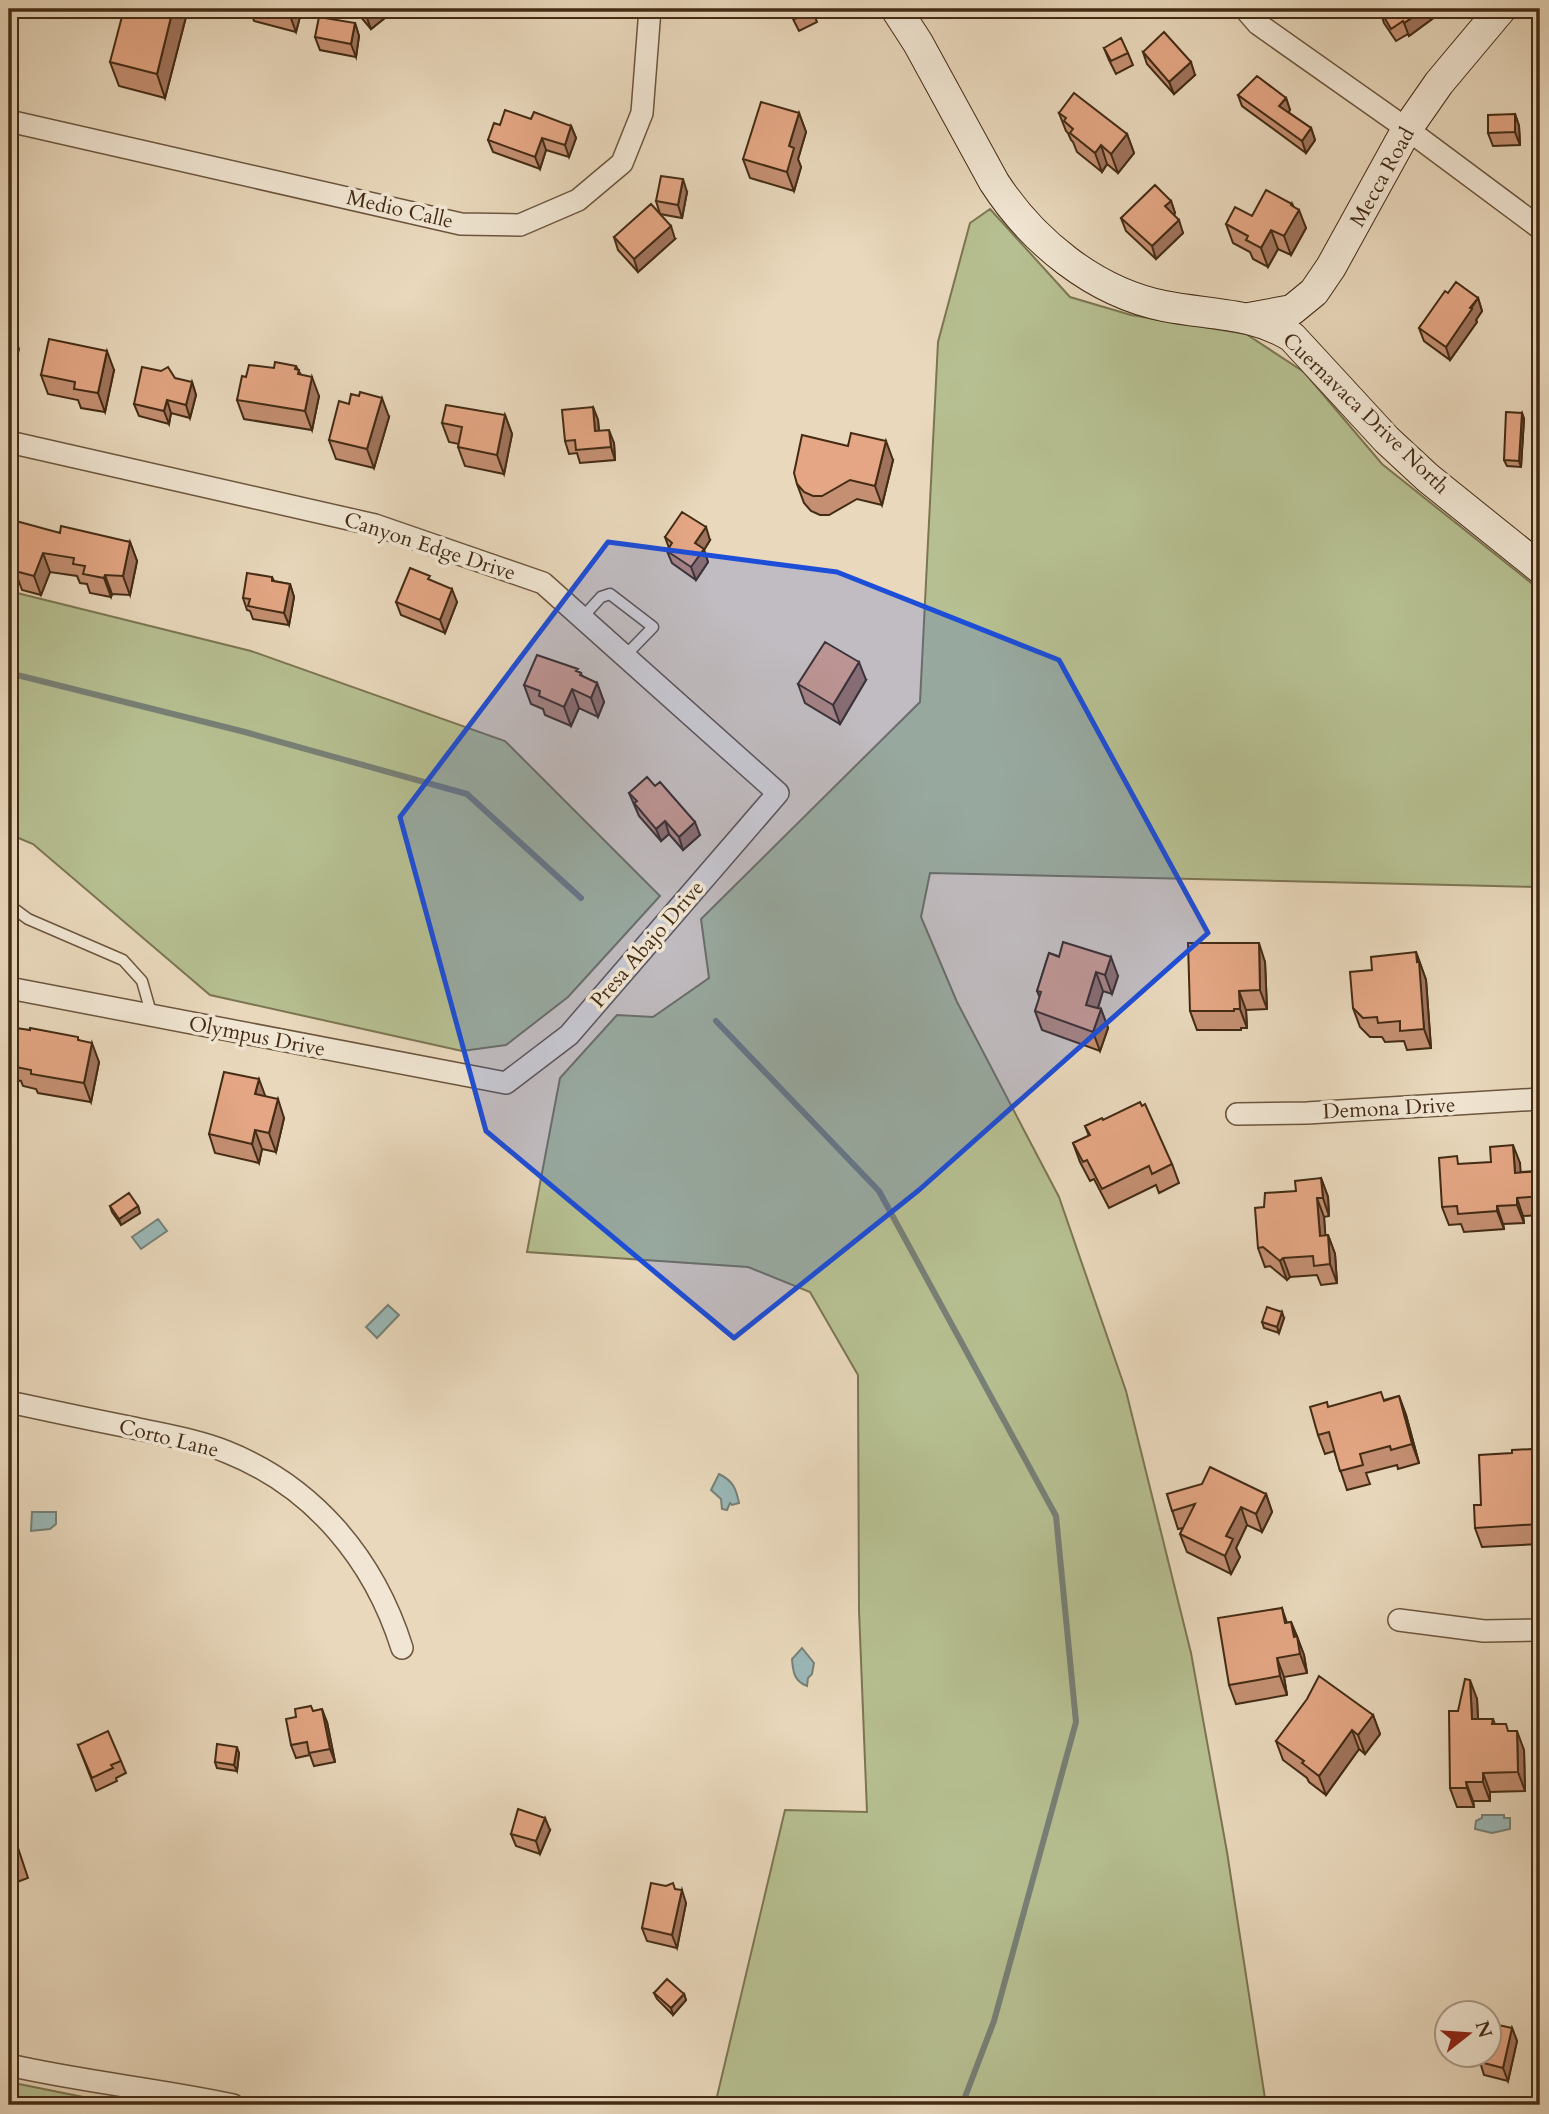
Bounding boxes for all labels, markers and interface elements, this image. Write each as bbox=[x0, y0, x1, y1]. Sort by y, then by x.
street label: Mecca Road bbox=[1343, 122, 1422, 232]
street label: Medio Calle bbox=[344, 183, 456, 236]
street label: Cuernavaca Drive North bbox=[1276, 326, 1456, 501]
street label: Canyon Edge Drive bbox=[340, 505, 519, 588]
street label: Presa Abajo Drive bbox=[584, 874, 711, 1014]
street label: Olympus Drive bbox=[186, 1009, 328, 1064]
street label: Demona Drive bbox=[1322, 1091, 1456, 1126]
street label: Corto Lane bbox=[116, 1412, 222, 1465]
north arrow bbox=[1434, 1998, 1504, 2068]
text: N bbox=[1468, 2018, 1498, 2041]

